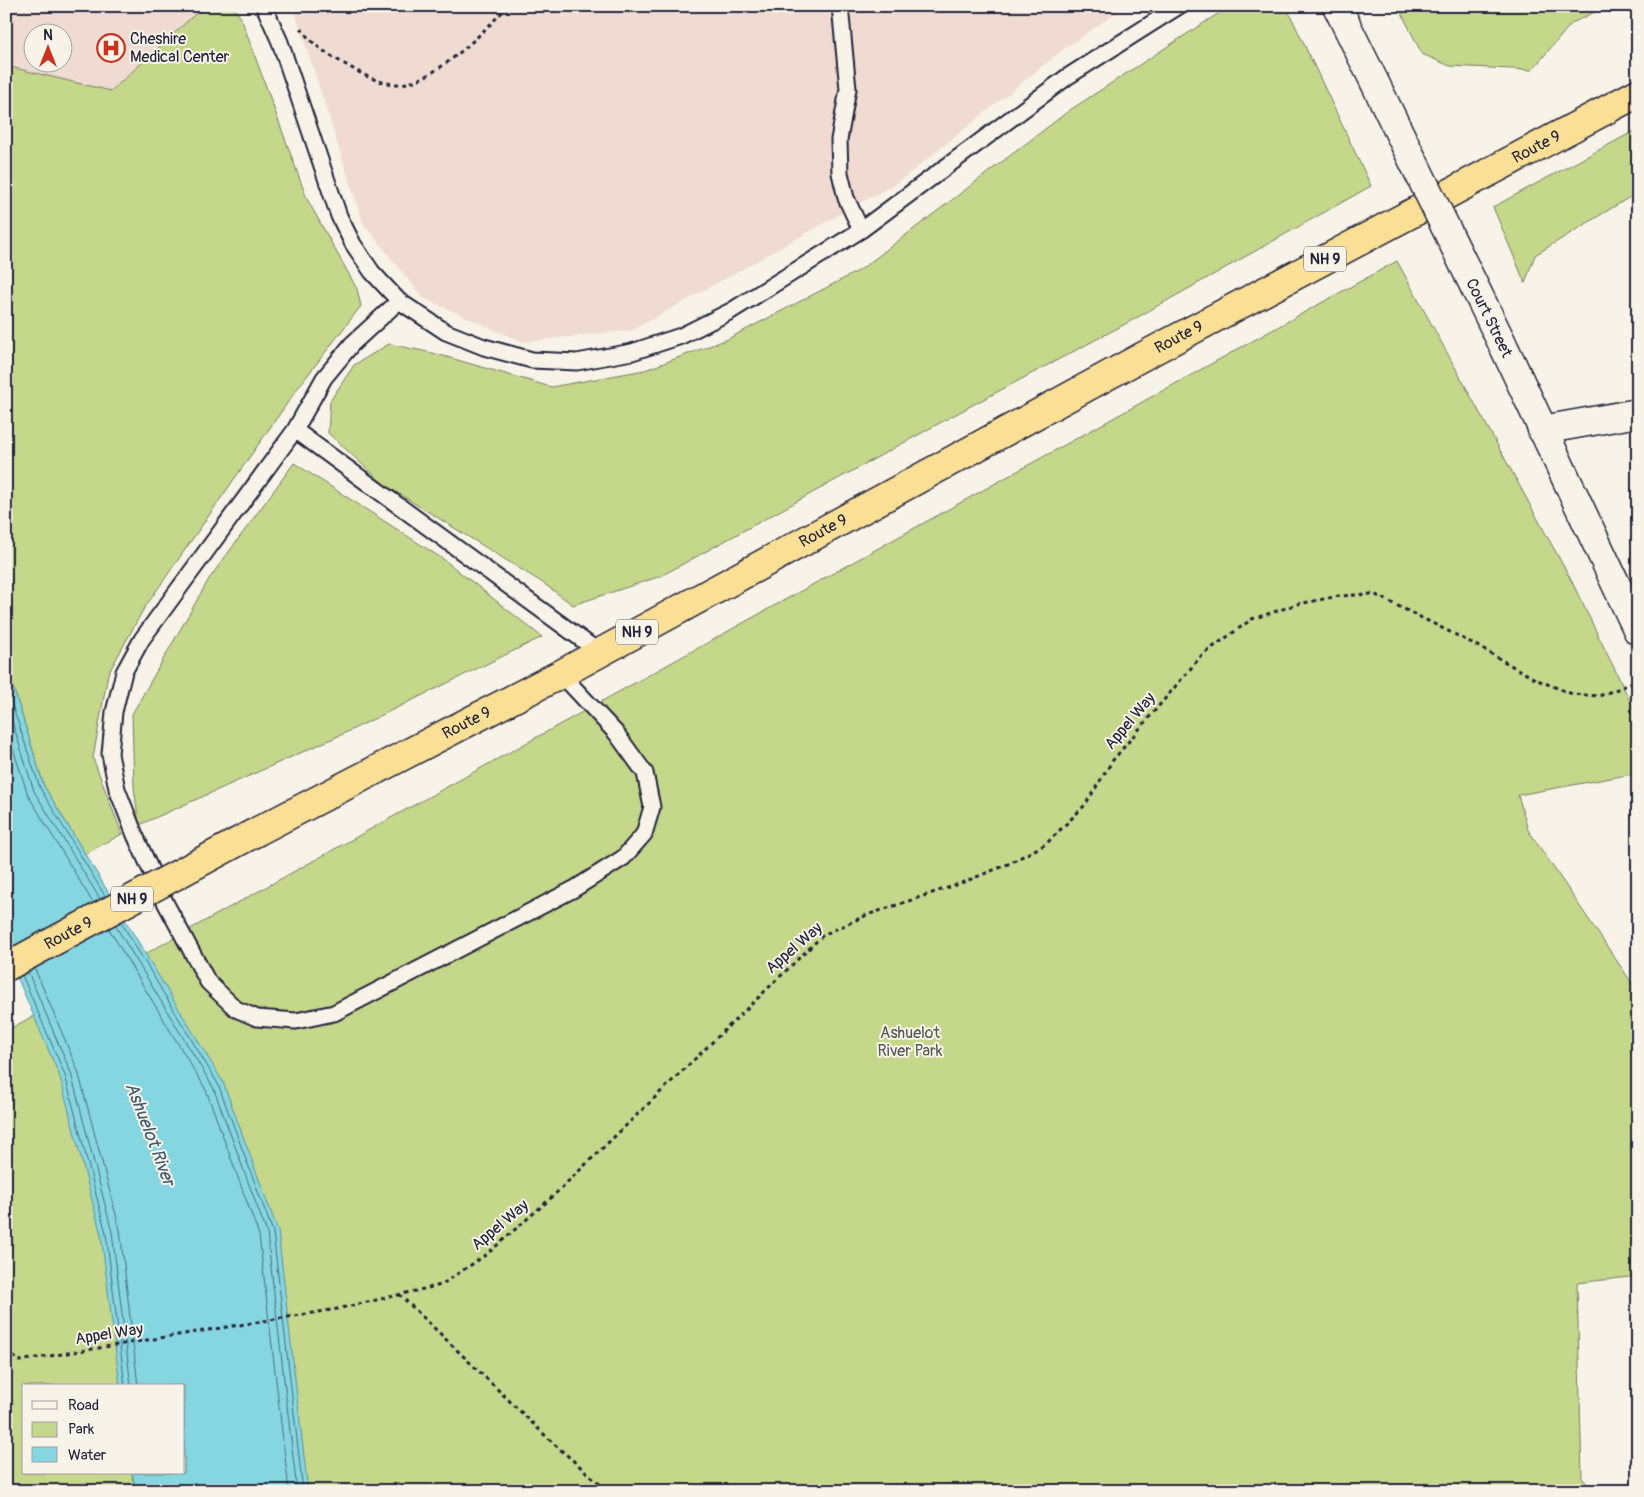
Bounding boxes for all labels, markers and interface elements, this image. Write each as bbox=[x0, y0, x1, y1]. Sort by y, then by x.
north arrow bbox=[22, 22, 72, 72]
text: N bbox=[43, 27, 53, 44]
place label: Cheshire Medical Center bbox=[130, 29, 230, 67]
hospital icon: Cheshire Medical Center bbox=[96, 33, 126, 63]
street label: Route 9 bbox=[1509, 126, 1564, 168]
road number: NH 9 bbox=[1304, 246, 1346, 272]
street label: Court Street bbox=[1461, 275, 1517, 361]
street label: Route 9 bbox=[1151, 316, 1207, 358]
street label: Route 9 bbox=[796, 510, 851, 552]
road number: NH 9 bbox=[616, 620, 658, 644]
street label: Appel Way bbox=[1100, 688, 1160, 754]
street label: Route 9 bbox=[439, 702, 494, 744]
road number: NH 9 bbox=[111, 886, 153, 912]
street label: Route 9 bbox=[41, 912, 96, 954]
street label: Appel Way bbox=[762, 918, 827, 978]
park label: Ashuelot River Park bbox=[878, 1023, 943, 1061]
water label: Ashuelot River bbox=[120, 1079, 181, 1191]
street label: Appel Way bbox=[467, 1195, 533, 1255]
street label: Appel Way bbox=[74, 1319, 145, 1349]
legend bbox=[22, 1384, 185, 1474]
text: Road bbox=[68, 1396, 99, 1415]
text: Park bbox=[68, 1420, 95, 1439]
text: Water bbox=[68, 1446, 107, 1465]

